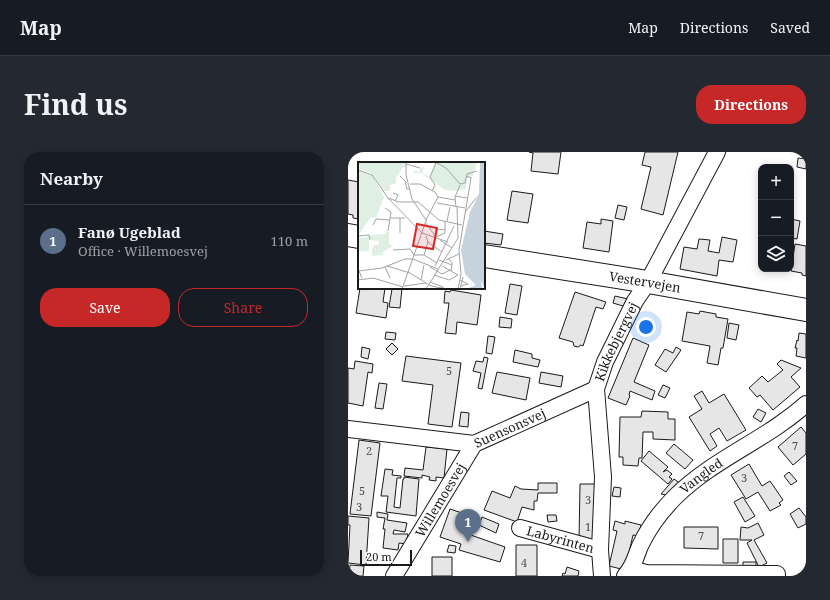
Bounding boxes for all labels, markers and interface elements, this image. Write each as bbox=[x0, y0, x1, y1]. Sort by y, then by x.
text: Map bbox=[20, 15, 62, 41]
text: Map bbox=[628, 18, 658, 37]
text: Directions bbox=[680, 18, 748, 37]
text: Saved bbox=[770, 18, 810, 37]
text: Find us bbox=[24, 85, 128, 123]
button: Directions bbox=[696, 85, 806, 124]
inset map bbox=[358, 162, 485, 289]
map controls bbox=[758, 164, 794, 272]
button: + bbox=[758, 164, 794, 200]
text: Nearby bbox=[40, 167, 103, 190]
button: − bbox=[758, 200, 794, 236]
text: Fanø Ugeblad bbox=[78, 222, 181, 242]
text: 1 bbox=[49, 232, 57, 250]
text: 110 m bbox=[271, 232, 308, 250]
button: layers bbox=[758, 236, 794, 272]
text: Office · Willemoesvej bbox=[78, 242, 208, 260]
street label: Vestervejen bbox=[608, 267, 683, 297]
button: Save bbox=[40, 288, 170, 327]
button: Share bbox=[178, 288, 308, 327]
street label: Kikkebjergvej bbox=[590, 299, 642, 384]
your location bbox=[636, 317, 656, 337]
house number: 5 bbox=[446, 363, 452, 378]
street label: Suensonsvej bbox=[471, 404, 548, 452]
house number: 7 bbox=[792, 438, 798, 453]
house number: 2 bbox=[366, 443, 372, 458]
street label: Vangled bbox=[676, 454, 726, 498]
street label: Willemoesvej bbox=[411, 459, 470, 540]
house number: 3 bbox=[741, 470, 747, 485]
house number: 5 bbox=[359, 483, 365, 498]
house number: 3 bbox=[585, 492, 591, 507]
house number: 3 bbox=[356, 499, 362, 514]
pin: 1 bbox=[455, 509, 481, 542]
house number: 1 bbox=[585, 519, 591, 534]
street label: Labyrinten bbox=[525, 521, 597, 557]
house number: 7 bbox=[698, 528, 704, 543]
scale bar bbox=[360, 548, 412, 567]
text: 20 m bbox=[366, 549, 392, 564]
house number: 4 bbox=[521, 555, 527, 570]

